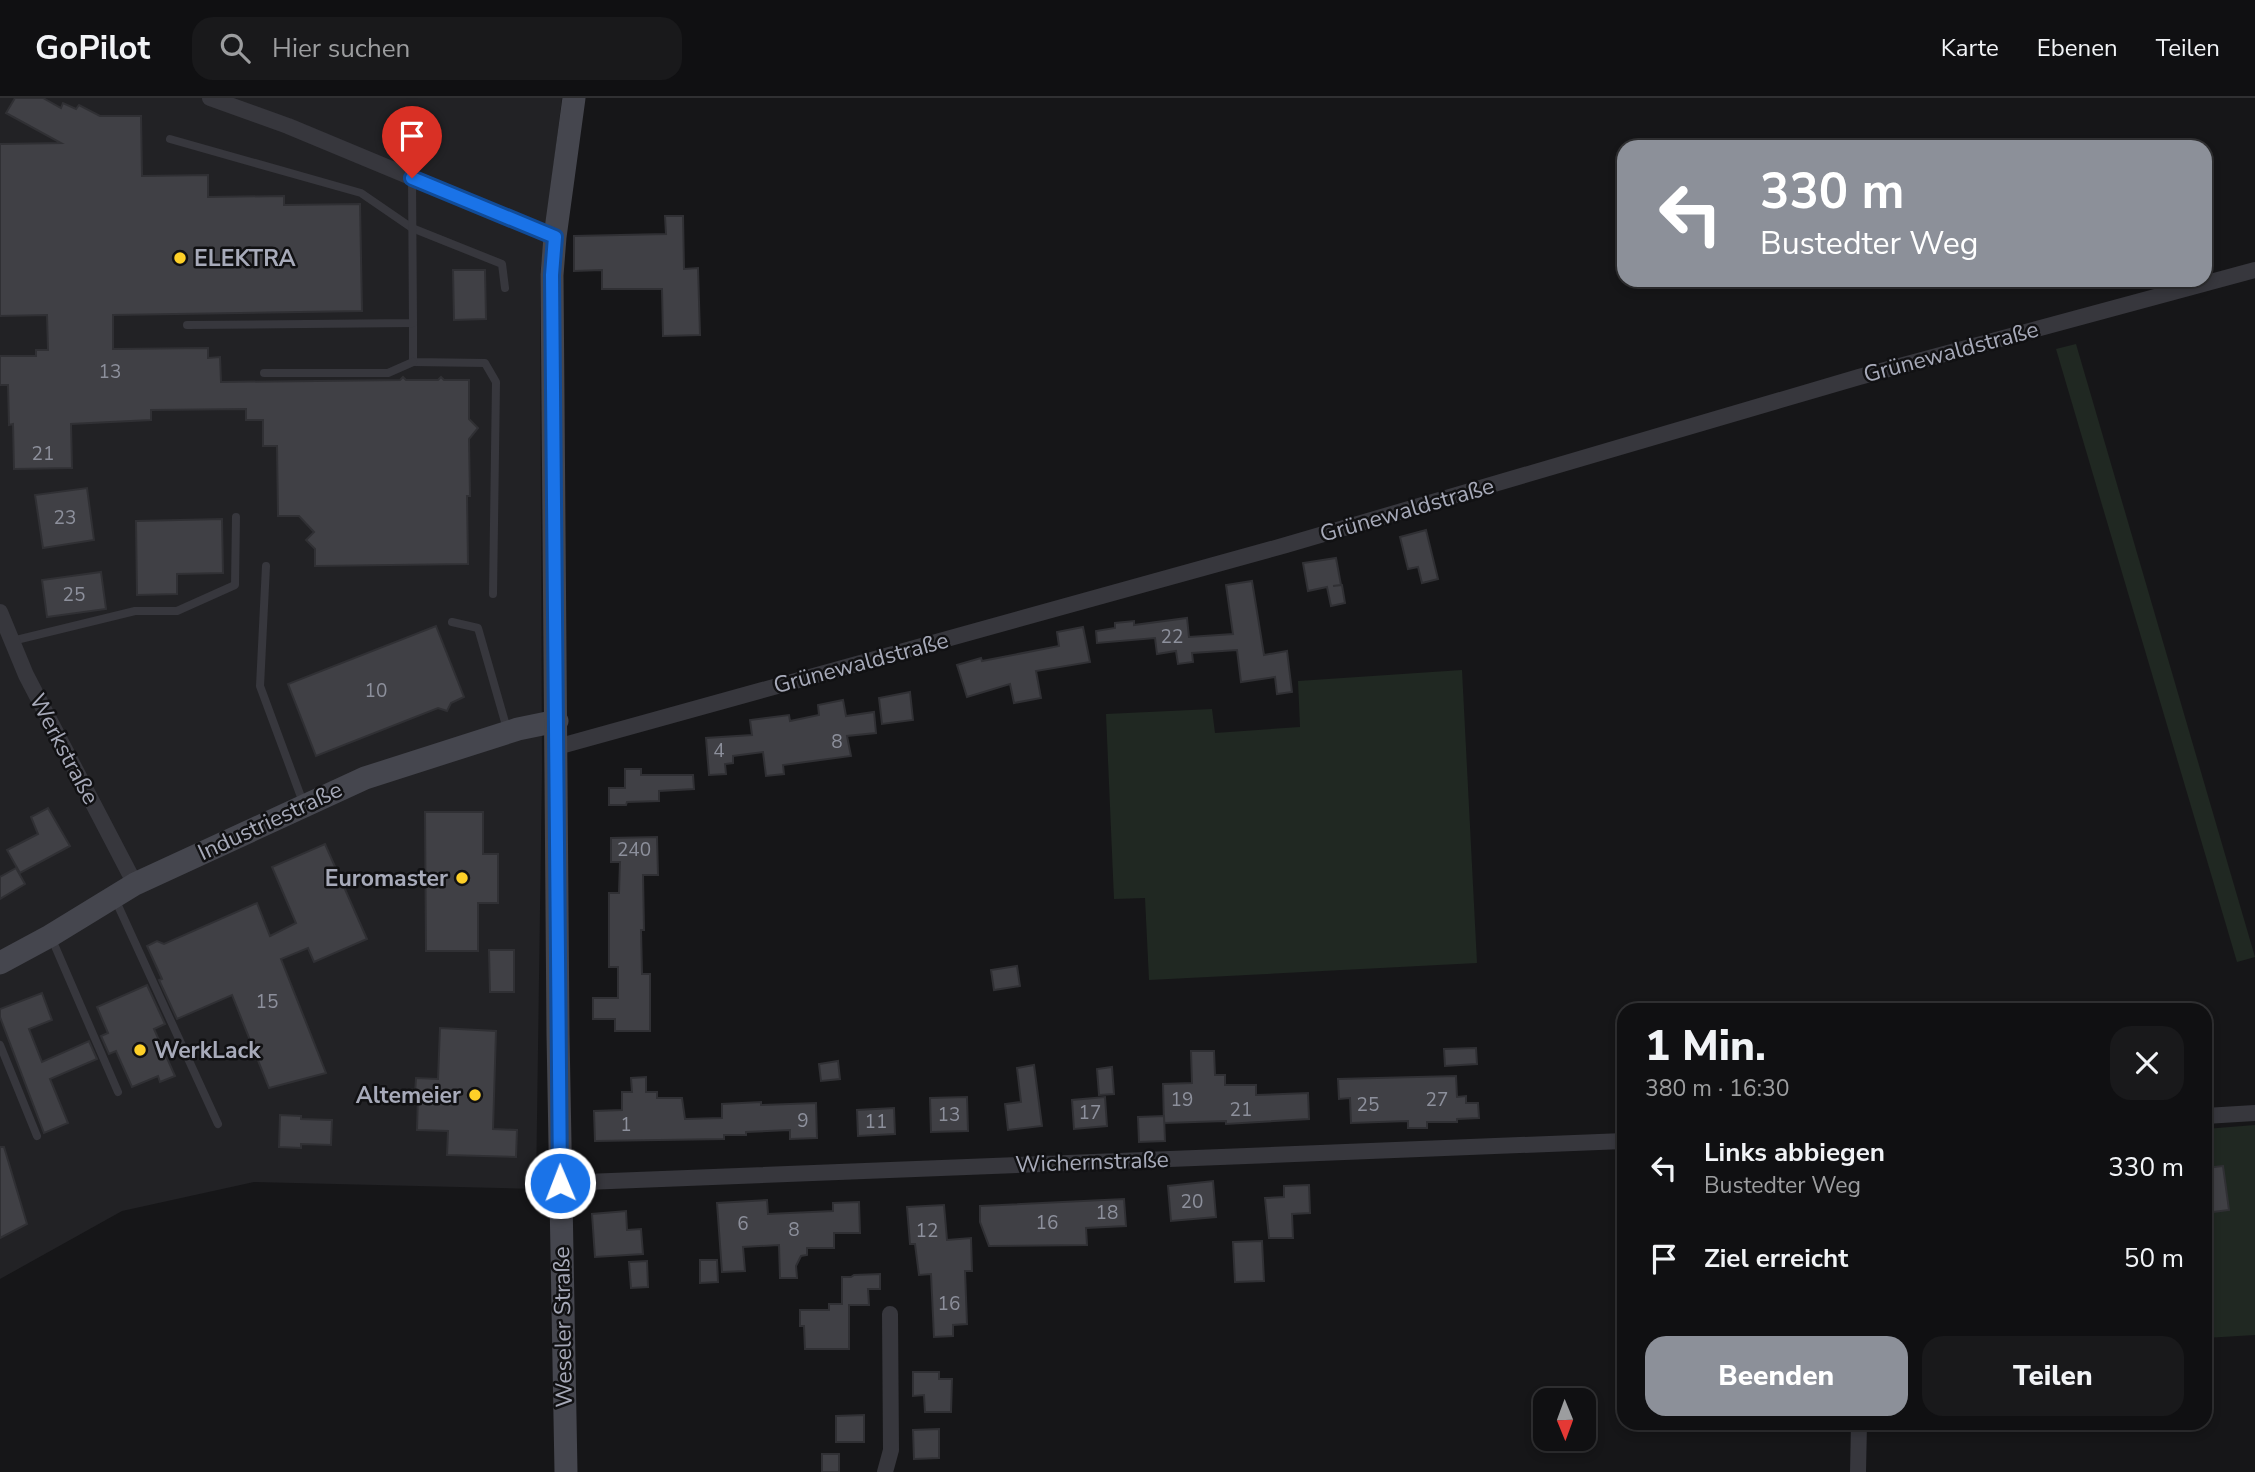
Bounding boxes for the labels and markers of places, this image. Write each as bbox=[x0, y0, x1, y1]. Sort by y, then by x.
pin bbox=[382, 106, 442, 178]
place label: ELEKTRA bbox=[194, 243, 297, 274]
marker: ELEKTRA bbox=[172, 250, 188, 266]
place label: Euromaster bbox=[325, 863, 448, 894]
marker: Euromaster bbox=[454, 870, 470, 886]
place label: WerkLack bbox=[154, 1035, 261, 1066]
marker: WerkLack bbox=[132, 1042, 148, 1058]
place label: Altemeier bbox=[356, 1080, 461, 1111]
marker: Altemeier bbox=[467, 1087, 483, 1103]

